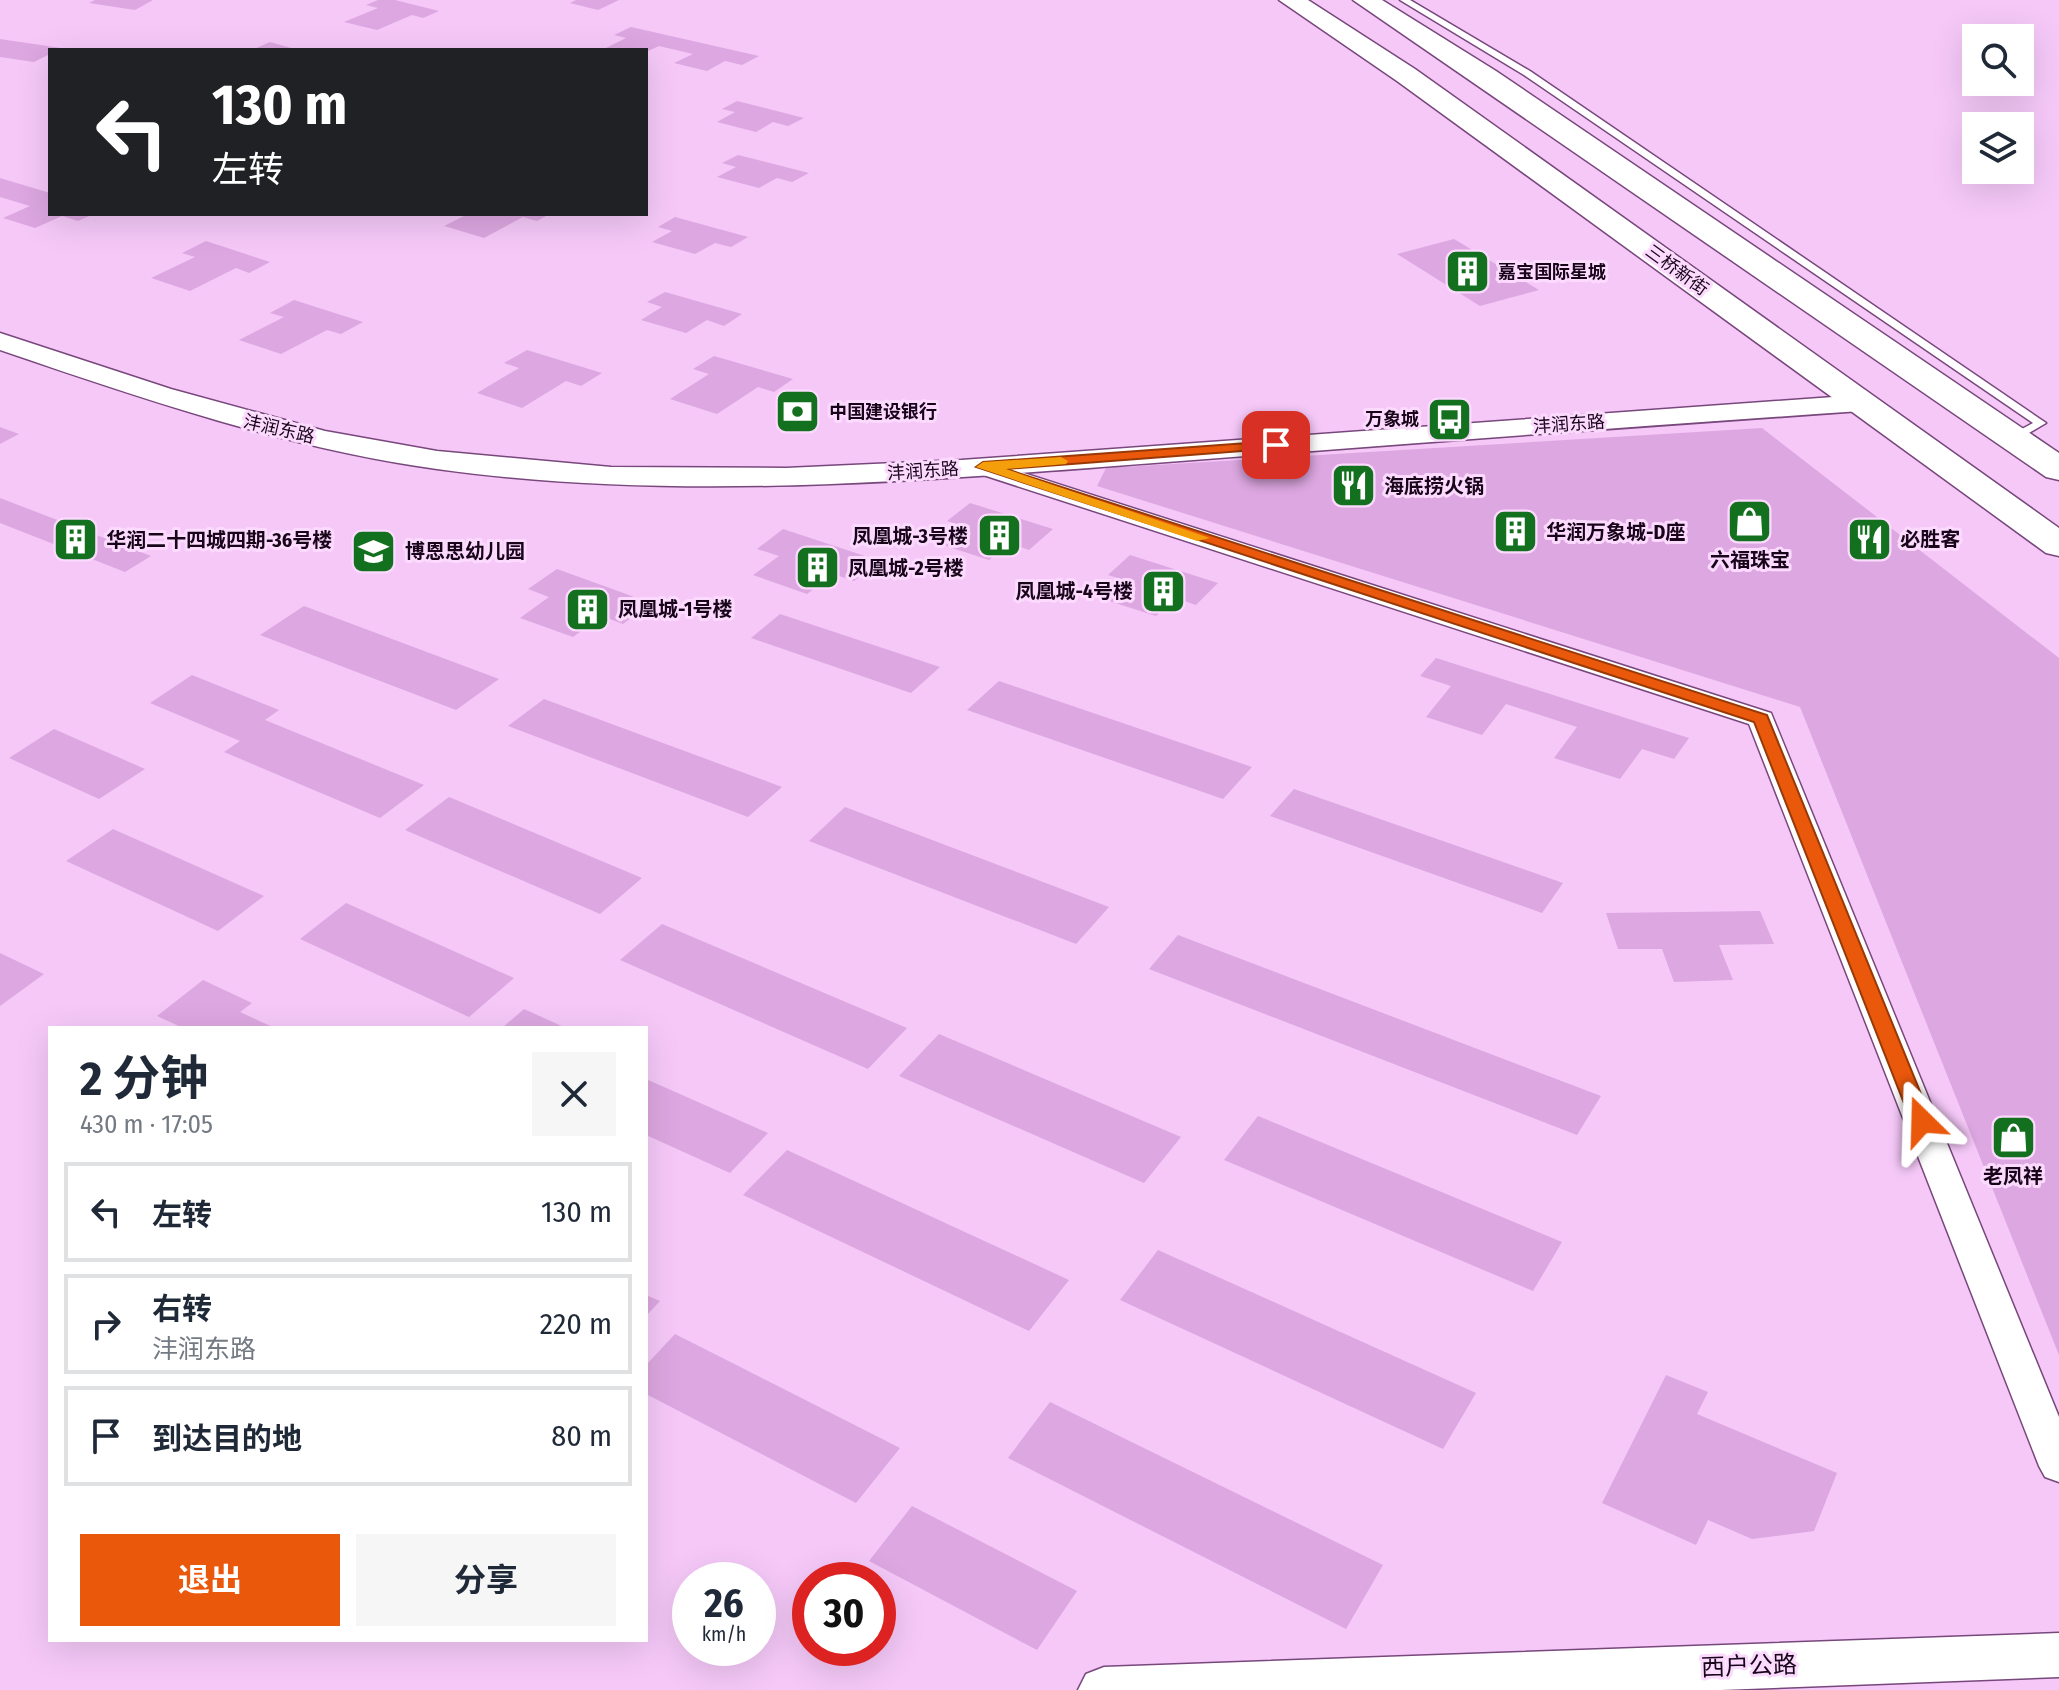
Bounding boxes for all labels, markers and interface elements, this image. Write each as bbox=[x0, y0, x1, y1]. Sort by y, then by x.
map controls bbox=[1962, 24, 2034, 184]
button: search bbox=[1962, 24, 2034, 96]
text: 130 m bbox=[212, 72, 347, 139]
icon: left bbox=[80, 80, 184, 184]
button: layers bbox=[1962, 112, 2034, 184]
text: 左转 bbox=[212, 148, 284, 192]
street label: 三桥新街 bbox=[1641, 240, 1713, 300]
building icon: 嘉宝国际星城 bbox=[1443, 248, 1491, 296]
place label: 嘉宝国际星城 bbox=[1498, 261, 1606, 283]
bank icon: 中国建设银行 bbox=[774, 388, 822, 436]
bus stop icon: 万象城 bbox=[1426, 395, 1474, 443]
place label: 中国建设银行 bbox=[829, 401, 937, 423]
place label: 万象城 bbox=[1365, 408, 1419, 430]
street label: 沣润东路 bbox=[241, 410, 317, 448]
pin bbox=[1242, 411, 1310, 479]
street label: 沣润东路 bbox=[1532, 411, 1606, 437]
icon: arrive bbox=[1254, 423, 1298, 467]
street label: 沣润东路 bbox=[886, 458, 960, 484]
restaurant icon: 海底捞火锅 bbox=[1329, 462, 1377, 510]
place label: 海底捞火锅 bbox=[1384, 474, 1484, 498]
shop icon: 六福珠宝 bbox=[1726, 497, 1774, 545]
building icon: 华润万象城-D座 bbox=[1491, 508, 1539, 556]
building icon: 凤凰城-3号楼 bbox=[975, 512, 1023, 560]
restaurant icon: 必胜客 bbox=[1845, 515, 1893, 563]
building icon: 华润二十四城四期-36号楼 bbox=[51, 516, 99, 564]
place label: 华润万象城-D座 bbox=[1546, 520, 1685, 544]
place label: 凤凰城-3号楼 bbox=[852, 524, 968, 548]
school or university icon: 博恩思幼儿园 bbox=[350, 527, 398, 575]
place label: 必胜客 bbox=[1900, 527, 1960, 551]
place label: 华润二十四城四期-36号楼 bbox=[106, 528, 332, 552]
place label: 博恩思幼儿园 bbox=[405, 539, 525, 563]
building icon: 凤凰城-2号楼 bbox=[793, 544, 841, 592]
place label: 六福珠宝 bbox=[1710, 548, 1790, 572]
place label: 凤凰城-2号楼 bbox=[848, 556, 964, 580]
building icon: 凤凰城-4号楼 bbox=[1140, 567, 1188, 615]
place label: 凤凰城-4号楼 bbox=[1015, 579, 1133, 603]
building icon: 凤凰城-1号楼 bbox=[563, 585, 611, 633]
place label: 凤凰城-1号楼 bbox=[618, 597, 733, 621]
text: 2 分钟 bbox=[80, 1050, 208, 1108]
button: close bbox=[532, 1052, 616, 1136]
position arrow bbox=[1880, 1079, 1964, 1163]
text: 430 m · 17:05 bbox=[80, 1109, 213, 1140]
shop icon: 老凤祥 bbox=[1989, 1113, 2037, 1161]
place label: 老凤祥 bbox=[1983, 1164, 2043, 1188]
icon: left bbox=[84, 1190, 128, 1234]
text: 130 m bbox=[541, 1194, 612, 1230]
text: 左转 bbox=[152, 1197, 212, 1233]
text: 右转 bbox=[152, 1291, 212, 1327]
icon: right bbox=[84, 1302, 128, 1346]
text: 220 m bbox=[540, 1306, 612, 1342]
text: 沣润东路 bbox=[152, 1334, 256, 1365]
icon: arrive bbox=[84, 1414, 128, 1458]
text: 80 m bbox=[551, 1418, 612, 1454]
text: 到达目的地 bbox=[152, 1421, 302, 1457]
button: 退出 bbox=[80, 1534, 340, 1626]
button: 分享 bbox=[356, 1534, 616, 1626]
speed limit sign: 30 bbox=[792, 1562, 896, 1666]
text: 26 bbox=[704, 1580, 744, 1628]
text: km/h bbox=[702, 1622, 746, 1646]
street label: 西户公路 bbox=[1701, 1650, 1797, 1682]

